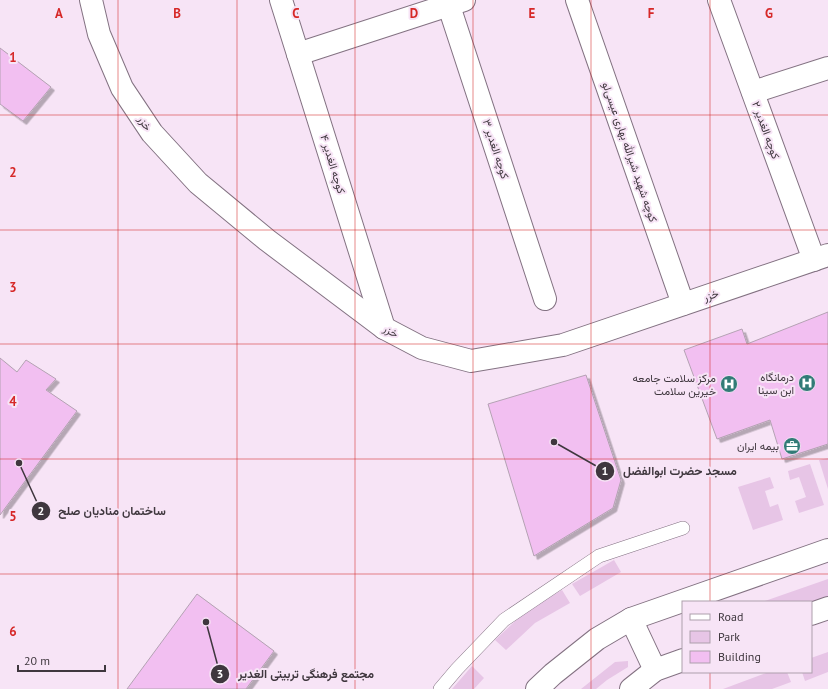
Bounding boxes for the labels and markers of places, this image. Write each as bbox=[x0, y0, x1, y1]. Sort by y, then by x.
place label: درمانگاه ابن سینا bbox=[758, 370, 794, 397]
place label: مرکز سلامت جامعه خیرین سلامت bbox=[632, 371, 716, 398]
hospital icon: درمانگاه ابن سینا bbox=[797, 373, 817, 393]
hospital icon: مرکز سلامت جامعه خیرین سلامت bbox=[719, 374, 739, 394]
office icon: بیمه ایران bbox=[782, 436, 802, 456]
place label: بیمه ایران bbox=[737, 439, 779, 453]
callout: مسجد حضرت ابوالفضل bbox=[595, 459, 745, 483]
callout: ساختمان منادیان صلح bbox=[31, 499, 174, 523]
callout: مجتمع فرهنگی تربیتی الغدیر bbox=[210, 662, 382, 686]

